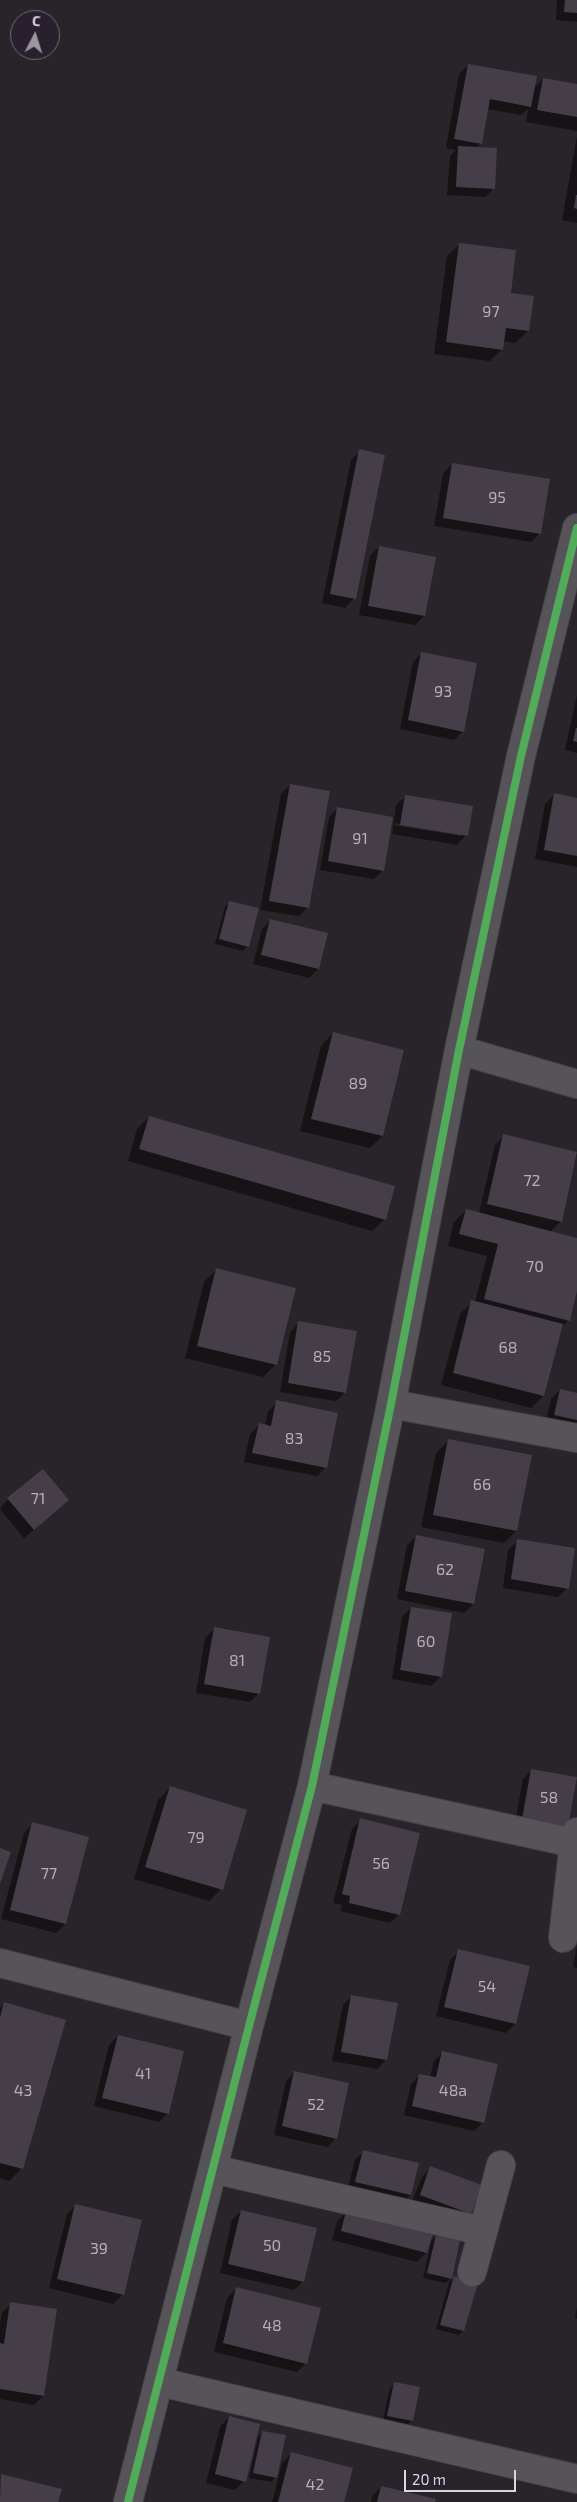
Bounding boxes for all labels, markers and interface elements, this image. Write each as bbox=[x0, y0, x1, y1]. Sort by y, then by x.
north arrow bbox=[10, 10, 60, 60]
text: С bbox=[31, 12, 41, 29]
house number: 97 bbox=[482, 302, 500, 322]
house number: 95 bbox=[488, 488, 506, 508]
house number: 93 bbox=[434, 682, 452, 702]
house number: 91 bbox=[352, 829, 368, 849]
house number: 89 bbox=[349, 1074, 367, 1094]
house number: 72 bbox=[523, 1171, 541, 1191]
house number: 70 bbox=[526, 1257, 544, 1277]
house number: 68 bbox=[499, 1338, 517, 1358]
house number: 85 bbox=[313, 1347, 331, 1367]
house number: 83 bbox=[285, 1429, 303, 1449]
house number: 66 bbox=[473, 1475, 491, 1495]
house number: 71 bbox=[31, 1489, 45, 1509]
house number: 62 bbox=[436, 1560, 454, 1580]
house number: 60 bbox=[417, 1632, 435, 1652]
house number: 81 bbox=[229, 1651, 245, 1671]
house number: 58 bbox=[540, 1788, 558, 1808]
house number: 79 bbox=[187, 1828, 205, 1848]
house number: 56 bbox=[372, 1854, 390, 1874]
house number: 77 bbox=[41, 1864, 57, 1884]
house number: 54 bbox=[478, 1977, 496, 1997]
house number: 41 bbox=[135, 2064, 151, 2084]
house number: 43 bbox=[14, 2081, 32, 2101]
house number: 48а bbox=[439, 2081, 467, 2101]
house number: 52 bbox=[307, 2095, 325, 2115]
house number: 50 bbox=[263, 2236, 281, 2256]
house number: 39 bbox=[90, 2239, 108, 2259]
house number: 48 bbox=[262, 2316, 282, 2336]
scale bar bbox=[407, 2460, 520, 2492]
text: 20 m bbox=[412, 2470, 446, 2488]
house number: 42 bbox=[306, 2475, 324, 2495]

